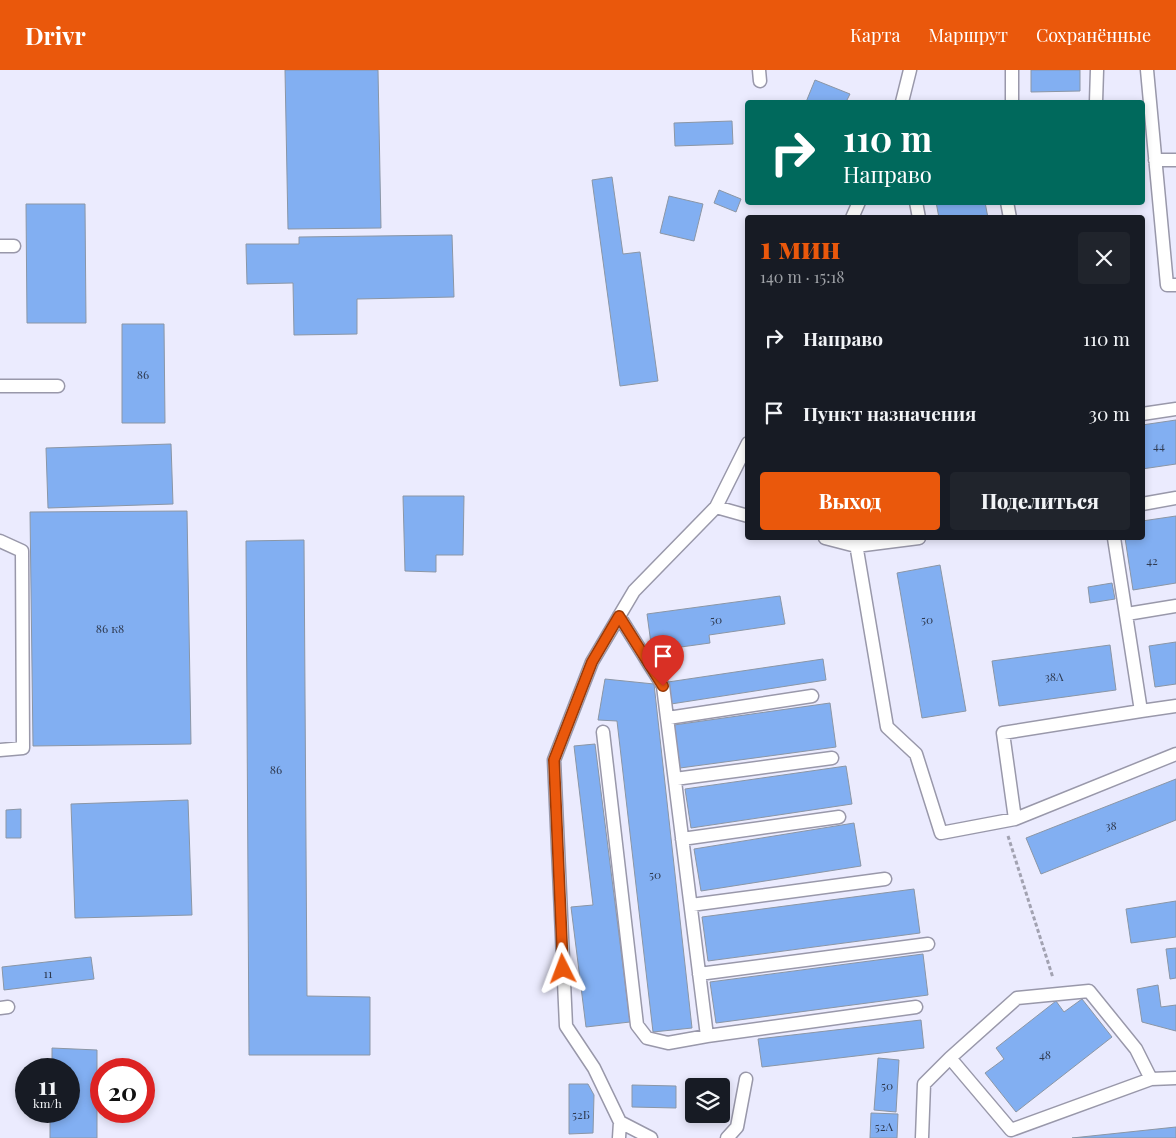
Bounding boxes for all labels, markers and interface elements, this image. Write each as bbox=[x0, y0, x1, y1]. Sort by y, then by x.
text: Drivr bbox=[25, 19, 86, 51]
text: Карта bbox=[850, 23, 900, 47]
text: Маршрут bbox=[928, 23, 1008, 47]
text: Сохранённые bbox=[1036, 23, 1151, 47]
text: 110 m bbox=[843, 114, 932, 161]
icon: right bbox=[760, 120, 825, 185]
text: Направо bbox=[843, 159, 932, 189]
text: 1 мин bbox=[760, 227, 840, 267]
button: close bbox=[1078, 232, 1130, 284]
text: 140 m · 15:18 bbox=[760, 266, 845, 287]
icon: right bbox=[760, 324, 788, 352]
text: Направо bbox=[803, 325, 883, 351]
text: 110 m bbox=[1083, 325, 1130, 351]
house number: 86 bbox=[137, 366, 149, 382]
icon: arrive bbox=[760, 399, 788, 427]
text: Пункт назначения bbox=[803, 400, 976, 426]
text: 30 m bbox=[1088, 400, 1130, 426]
house number: 44 bbox=[1153, 437, 1165, 453]
button: Выход bbox=[760, 472, 940, 530]
button: Поделиться bbox=[950, 472, 1130, 530]
house number: 42 bbox=[1146, 552, 1158, 568]
house number: 50 bbox=[710, 611, 722, 627]
house number: 50 bbox=[921, 611, 933, 627]
house number: 86 к8 bbox=[96, 620, 124, 636]
pin bbox=[642, 635, 684, 686]
icon: arrive bbox=[649, 642, 677, 670]
house number: 38А bbox=[1044, 668, 1064, 684]
house number: 86 bbox=[270, 761, 282, 777]
house number: 38 bbox=[1105, 817, 1117, 833]
house number: 50 bbox=[649, 866, 661, 882]
position arrow bbox=[536, 942, 588, 994]
house number: 11 bbox=[44, 965, 53, 981]
house number: 48 bbox=[1039, 1046, 1051, 1062]
speed limit sign: 20 bbox=[90, 1058, 155, 1123]
text: 11 bbox=[38, 1068, 57, 1101]
house number: 50 bbox=[881, 1077, 893, 1093]
map controls bbox=[685, 1078, 730, 1123]
button: layers bbox=[685, 1078, 730, 1123]
text: km/h bbox=[33, 1095, 62, 1111]
house number: 52Б bbox=[572, 1106, 590, 1122]
house number: 52А bbox=[875, 1118, 894, 1134]

